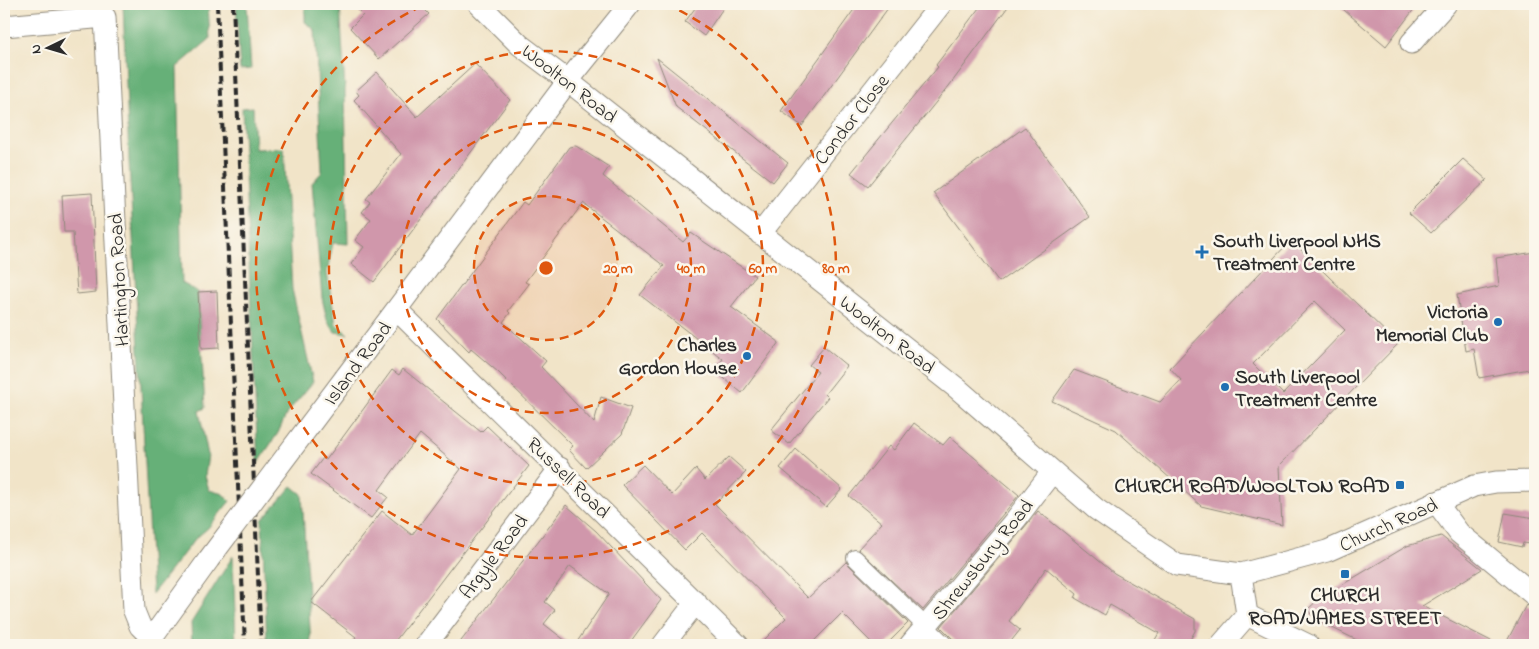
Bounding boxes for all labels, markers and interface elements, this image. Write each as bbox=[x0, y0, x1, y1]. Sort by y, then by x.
north arrow bbox=[22, 22, 72, 72]
street label: Woolton Road bbox=[514, 38, 623, 132]
text: N bbox=[26, 43, 47, 55]
street label: Condor Close bbox=[808, 69, 898, 172]
street label: Hartington Road bbox=[103, 213, 139, 347]
place label: South Liverpool NHS Treatment Centre bbox=[1213, 228, 1381, 280]
marker: South Liverpool NHS Treatment Centre bbox=[1195, 245, 1209, 259]
text: 20 m bbox=[602, 258, 633, 280]
text: 40 m bbox=[676, 258, 705, 280]
text: 60 m bbox=[748, 258, 778, 280]
text: 80 m bbox=[821, 258, 850, 280]
centre of rings bbox=[537, 259, 555, 277]
street label: Woolton Road bbox=[832, 289, 941, 383]
place label: Victoria Memorial Club bbox=[1376, 299, 1488, 351]
street label: Island Road bbox=[318, 316, 400, 413]
marker: Victoria Memorial Club bbox=[1492, 316, 1504, 328]
place label: Charles Gordon House bbox=[619, 332, 738, 384]
marker: Charles Gordon House bbox=[741, 350, 753, 362]
place label: South Liverpool Treatment Centre bbox=[1235, 364, 1378, 416]
marker: South Liverpool Treatment Centre bbox=[1219, 381, 1231, 393]
street label: Russell Road bbox=[519, 431, 616, 526]
place label: CHURCH ROAD/WOOLTON ROAD bbox=[1115, 473, 1390, 502]
marker: CHURCH ROAD/WOOLTON ROAD bbox=[1394, 479, 1406, 491]
street label: Church Road bbox=[1335, 492, 1443, 561]
street label: Shrewsbury Road bbox=[926, 494, 1042, 627]
street label: Argyle Road bbox=[453, 509, 537, 607]
marker: CHURCH ROAD/JAMES STREET bbox=[1339, 568, 1351, 580]
place label: CHURCH ROAD/JAMES STREET bbox=[1249, 582, 1442, 634]

